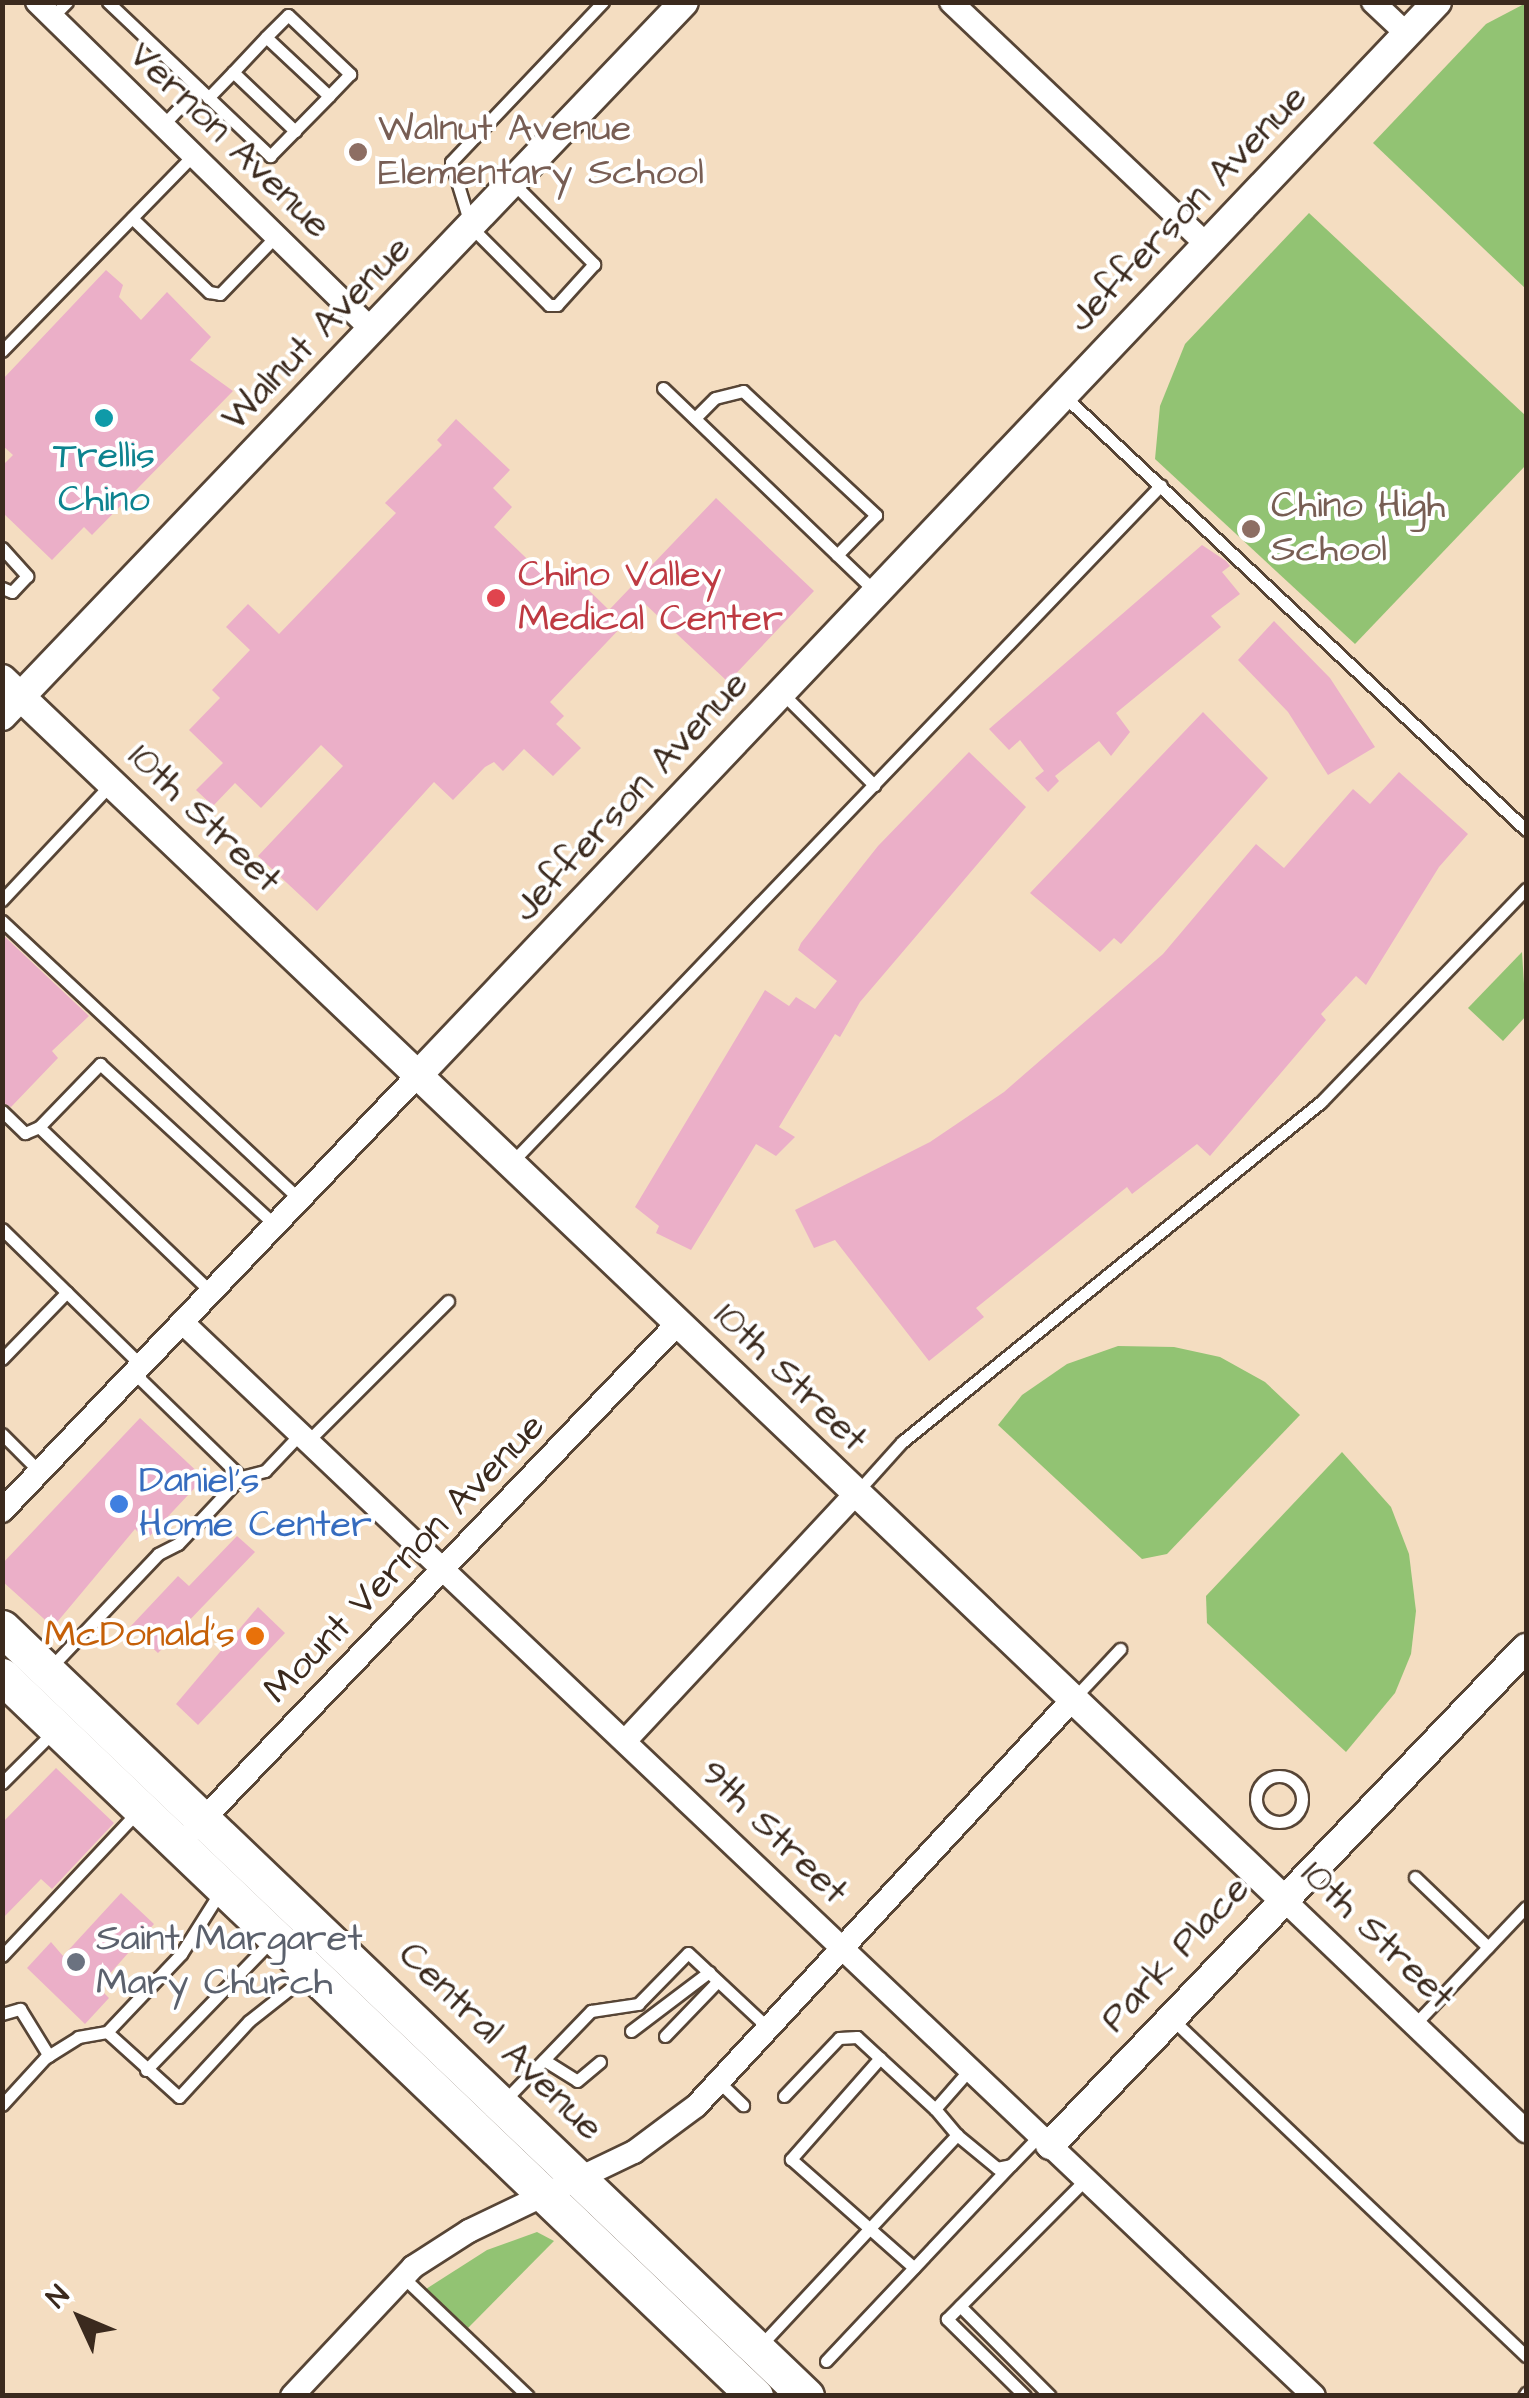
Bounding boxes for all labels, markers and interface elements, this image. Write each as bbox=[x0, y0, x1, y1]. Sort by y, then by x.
street label: Vernon Avenue bbox=[118, 33, 340, 249]
street label: Jefferson Avenue bbox=[1059, 76, 1317, 342]
place label: Walnut Avenue Elementary School bbox=[378, 107, 704, 196]
marker: Walnut Avenue Elementary School bbox=[347, 141, 369, 163]
street label: Walnut Avenue bbox=[213, 227, 421, 441]
marker: Trellis Chino bbox=[93, 407, 115, 429]
place label: Trellis Chino bbox=[53, 434, 155, 524]
place label: Chino High School bbox=[1271, 484, 1445, 574]
marker: Chino High School bbox=[1240, 518, 1262, 540]
place label: Chino Valley Medical Center bbox=[518, 553, 783, 642]
marker: Chino Valley Medical Center bbox=[483, 585, 509, 611]
street label: Jefferson Avenue bbox=[503, 662, 759, 932]
street label: 10th Street bbox=[118, 735, 290, 903]
street label: 10th Street bbox=[704, 1294, 876, 1462]
street label: Mount Vernon Avenue bbox=[255, 1405, 555, 1713]
place label: Daniel’s Home Center bbox=[139, 1459, 372, 1548]
marker: Daniel’s Home Center bbox=[108, 1493, 130, 1515]
place label: McDonald's bbox=[44, 1613, 235, 1659]
marker: McDonald's bbox=[244, 1625, 266, 1647]
street label: 9th Street bbox=[689, 1751, 857, 1915]
street label: 10th Street bbox=[1291, 1852, 1463, 2020]
street label: Park Place bbox=[1092, 1867, 1260, 2043]
place label: Saint Margaret Mary Church bbox=[96, 1917, 363, 2006]
street label: Central Avenue bbox=[388, 1933, 612, 2151]
marker: Saint Margaret Mary Church bbox=[65, 1951, 87, 1973]
north arrow bbox=[30, 2268, 130, 2368]
text: N bbox=[38, 2277, 78, 2317]

